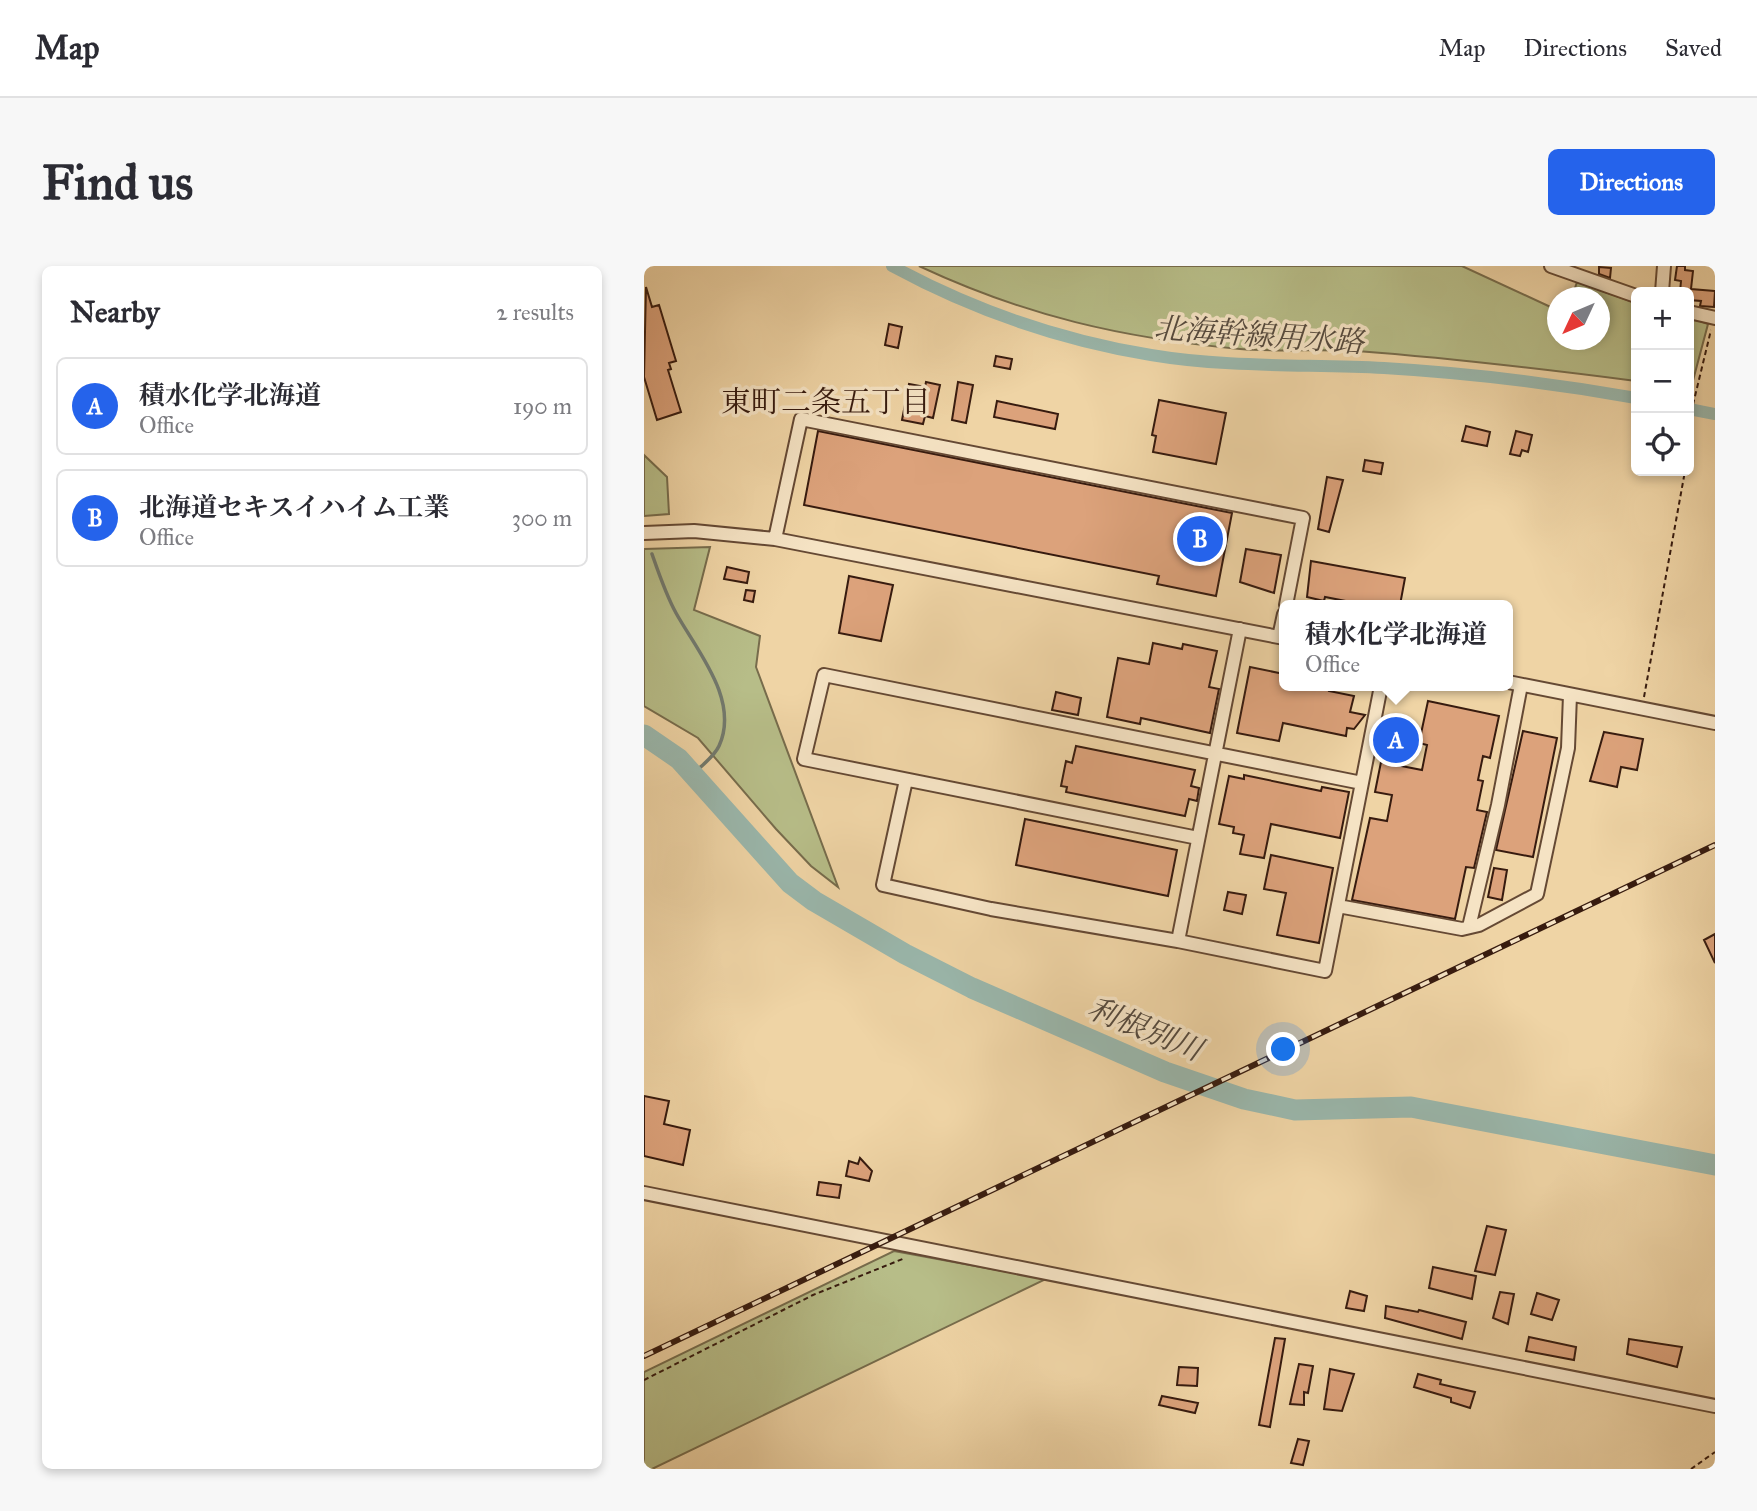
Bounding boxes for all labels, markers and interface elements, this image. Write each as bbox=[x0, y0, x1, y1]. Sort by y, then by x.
text: Map bbox=[35, 28, 99, 68]
text: Map bbox=[1439, 33, 1486, 63]
text: Directions bbox=[1524, 33, 1627, 63]
text: Saved bbox=[1665, 33, 1722, 63]
button: Directions bbox=[1548, 149, 1715, 215]
text: Find us bbox=[42, 153, 193, 212]
north arrow bbox=[1547, 287, 1610, 350]
map controls bbox=[1631, 287, 1694, 476]
button: + bbox=[1631, 287, 1694, 350]
text: Nearby bbox=[70, 294, 160, 330]
text: 2 results bbox=[496, 298, 574, 326]
water label: 北海幹線用水路 bbox=[1153, 310, 1367, 360]
button: − bbox=[1631, 350, 1694, 413]
text: 積水化学北海道 bbox=[139, 379, 321, 411]
district label: 東町二条五丁目 bbox=[721, 384, 931, 420]
text: A bbox=[87, 392, 103, 420]
text: 190 m bbox=[513, 392, 572, 420]
text: Office bbox=[139, 411, 194, 439]
button: locate bbox=[1631, 413, 1694, 476]
text: 北海道セキスイハイム工業 bbox=[139, 491, 449, 523]
text: B bbox=[87, 504, 103, 532]
text: 300 m bbox=[512, 504, 572, 532]
pin: B bbox=[1177, 513, 1223, 565]
text: Office bbox=[139, 523, 194, 551]
popup bbox=[1279, 600, 1513, 691]
text: 積水化学北海道 bbox=[1305, 618, 1487, 650]
text: Office bbox=[1305, 650, 1360, 678]
pin: A bbox=[1373, 714, 1419, 766]
water label: 利根別川 bbox=[1083, 990, 1210, 1069]
your location bbox=[1266, 1032, 1300, 1066]

